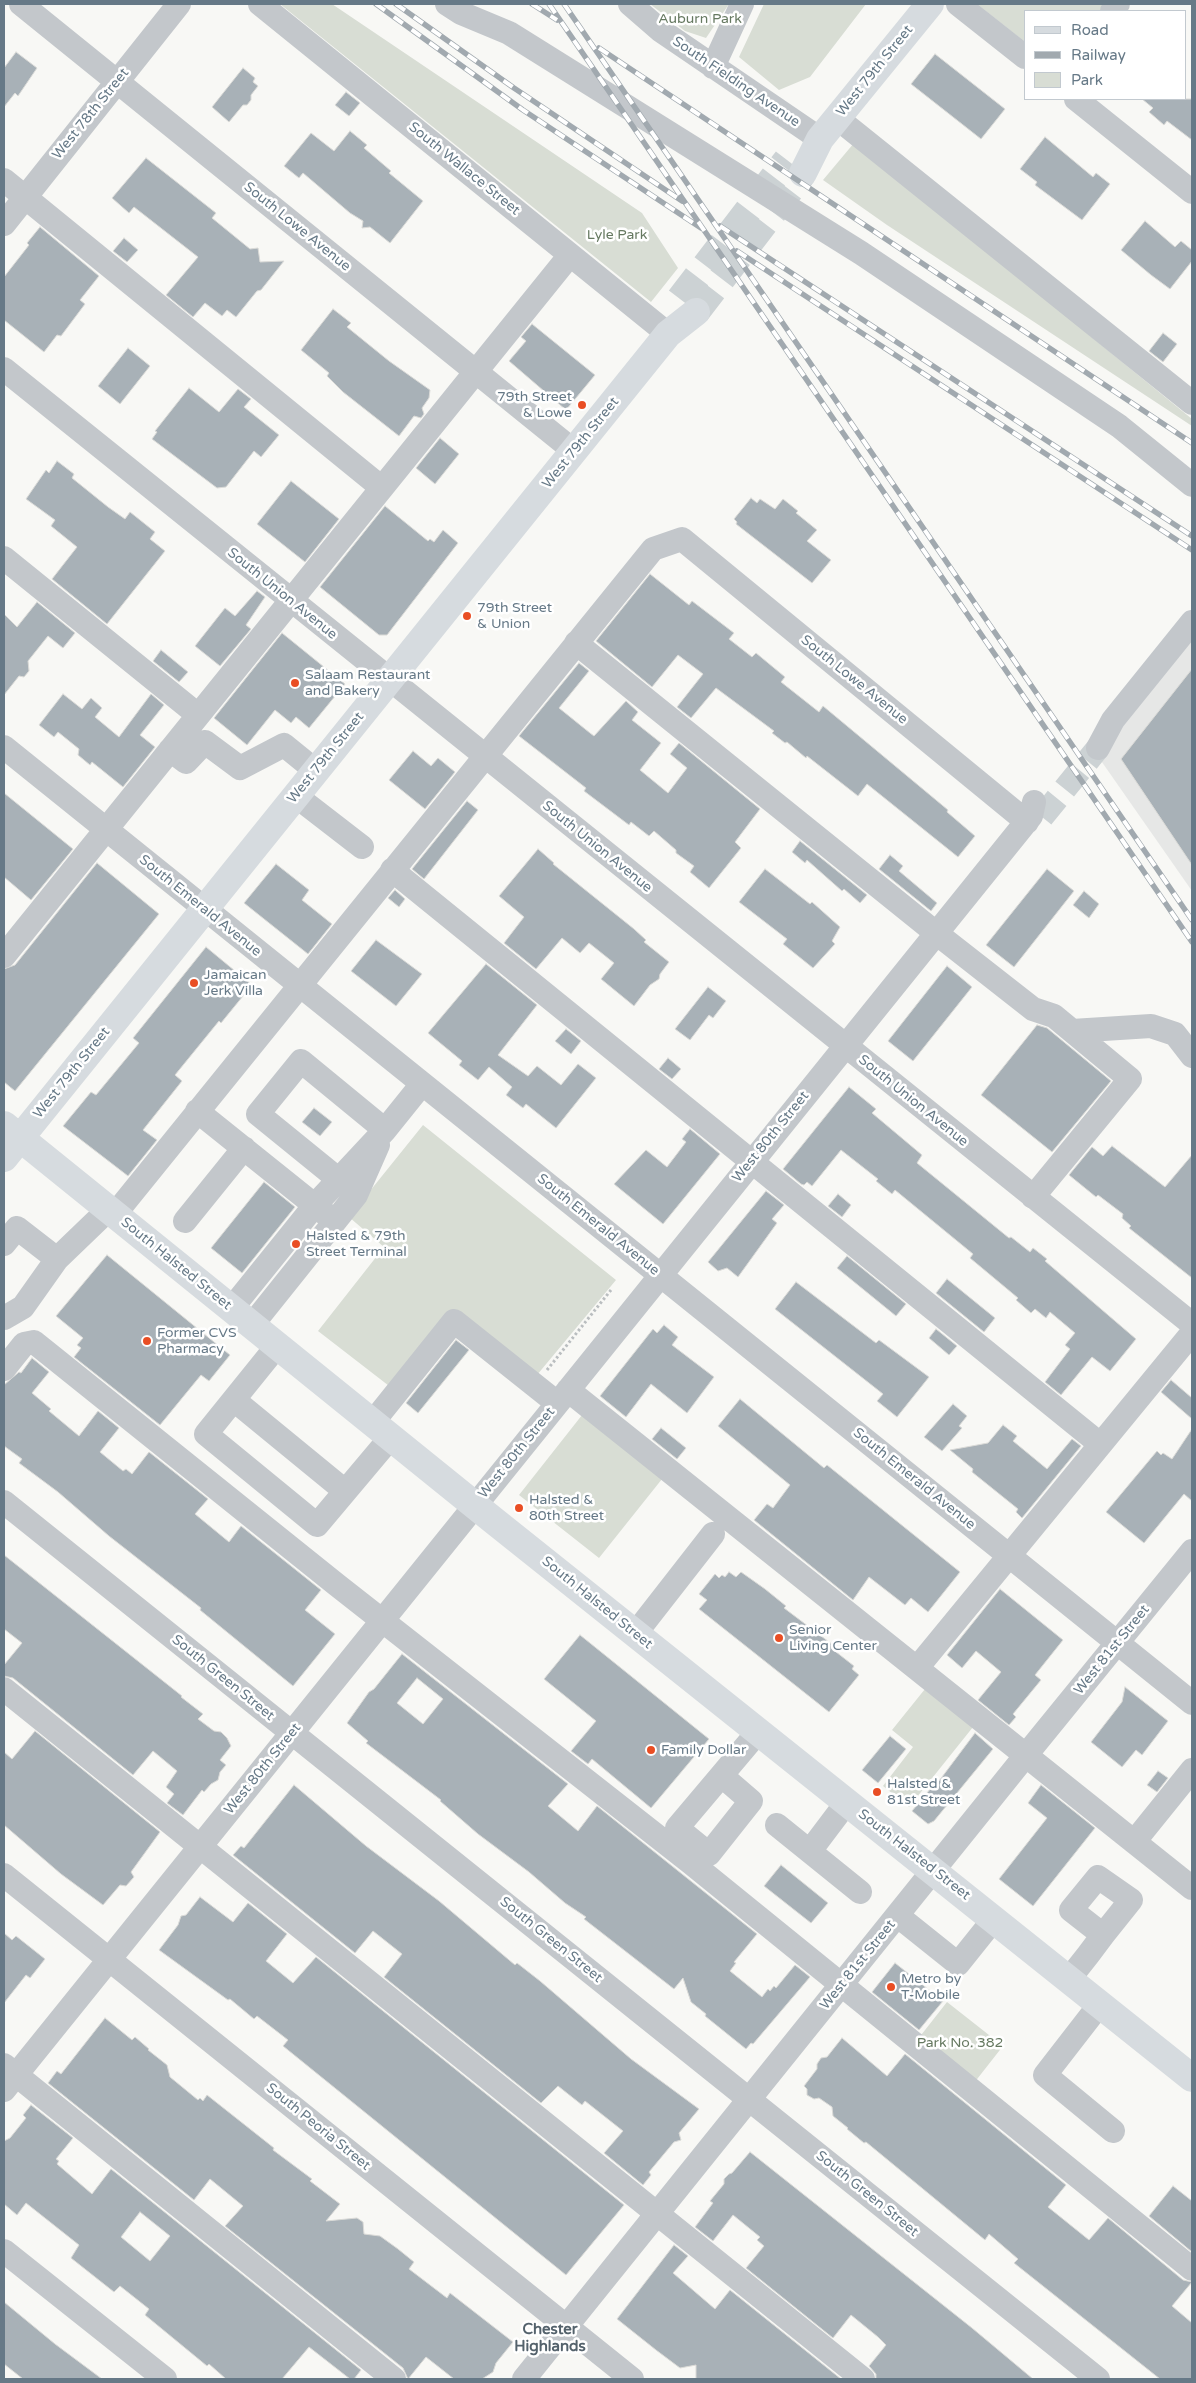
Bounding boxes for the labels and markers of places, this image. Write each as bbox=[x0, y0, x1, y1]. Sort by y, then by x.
place label: 79th Street & Lowe bbox=[497, 389, 572, 422]
marker: 79th Street & Lowe bbox=[576, 399, 588, 411]
place label: 79th Street & Union bbox=[477, 600, 552, 632]
marker: 79th Street & Union bbox=[461, 610, 473, 622]
place label: Salaam Restaurant and Bakery bbox=[305, 667, 430, 700]
marker: Salaam Restaurant and Bakery bbox=[289, 677, 301, 689]
place label: Jamaican Jerk Villa bbox=[204, 967, 266, 1000]
marker: Jamaican Jerk Villa bbox=[188, 977, 200, 989]
place label: Halsted & 79th Street Terminal bbox=[306, 1228, 407, 1260]
marker: Halsted & 79th Street Terminal bbox=[290, 1238, 302, 1250]
place label: Former CVS Pharmacy bbox=[157, 1325, 237, 1358]
marker: Former CVS Pharmacy bbox=[141, 1335, 153, 1347]
place label: Halsted & 80th Street bbox=[529, 1492, 604, 1524]
marker: Halsted & 80th Street bbox=[513, 1502, 525, 1514]
place label: Senior Living Center bbox=[789, 1622, 877, 1654]
marker: Senior Living Center bbox=[773, 1632, 785, 1644]
place label: Family Dollar bbox=[661, 1742, 746, 1758]
marker: Family Dollar bbox=[645, 1744, 657, 1756]
place label: Halsted & 81st Street bbox=[887, 1776, 960, 1808]
marker: Halsted & 81st Street bbox=[871, 1786, 883, 1798]
place label: Metro by T-Mobile bbox=[901, 1971, 961, 2004]
marker: Metro by T-Mobile bbox=[885, 1981, 897, 1993]

